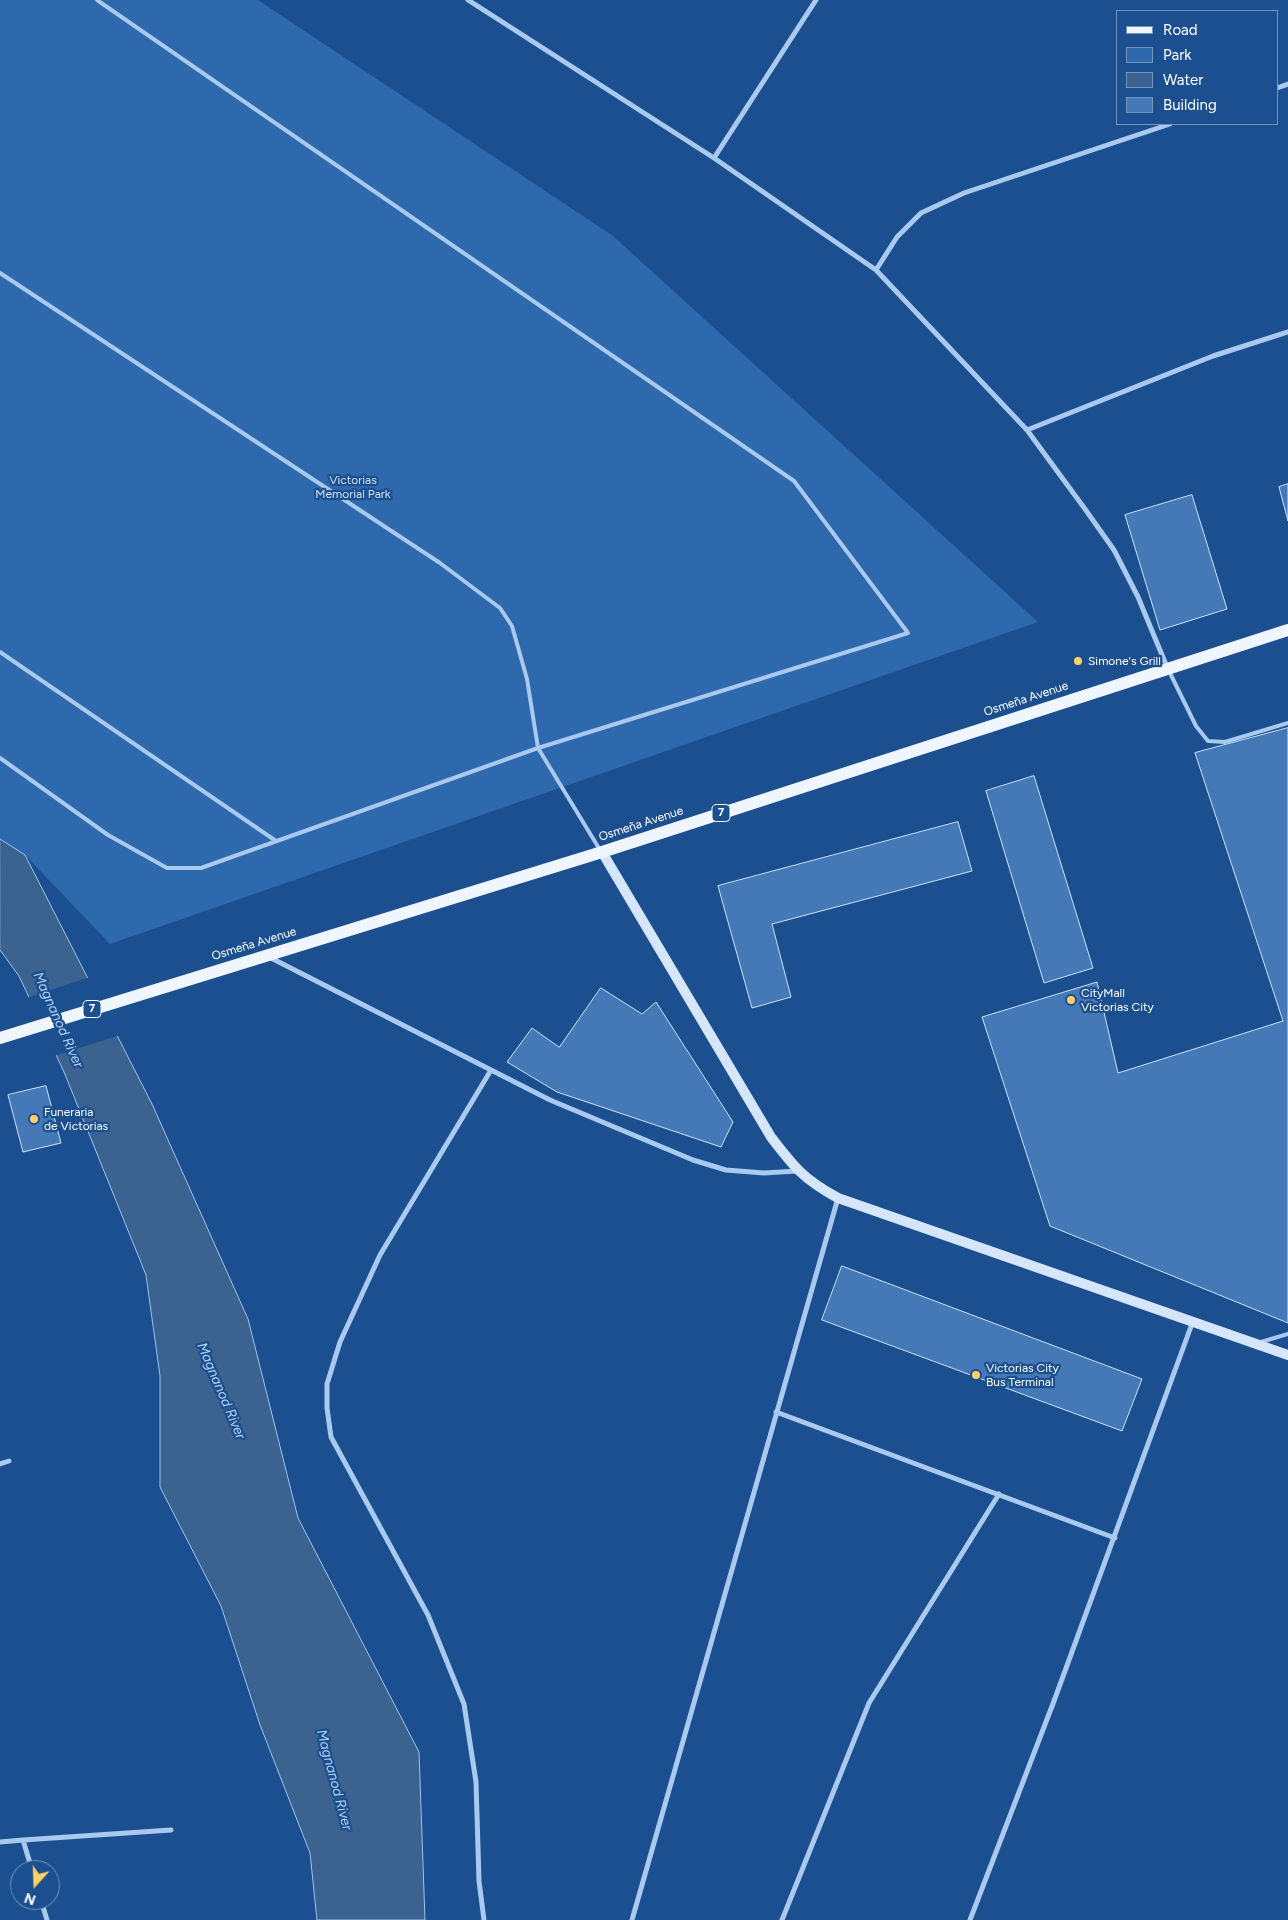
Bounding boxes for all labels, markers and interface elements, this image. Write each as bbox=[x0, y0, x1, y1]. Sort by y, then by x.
legend bbox=[1116, 10, 1278, 125]
text: Road bbox=[1163, 21, 1198, 39]
text: Park bbox=[1163, 46, 1192, 64]
text: Water bbox=[1163, 71, 1203, 89]
text: Building bbox=[1163, 96, 1217, 114]
park label: Victorias Memorial Park bbox=[315, 473, 391, 501]
place label: Simone's Grill bbox=[1088, 654, 1161, 668]
marker: Simone's Grill bbox=[1072, 655, 1084, 667]
street label: Osmeña Avenue bbox=[982, 679, 1070, 719]
street label: Osmeña Avenue bbox=[597, 804, 685, 844]
road number: 7 bbox=[712, 804, 730, 821]
street label: Osmeña Avenue bbox=[210, 924, 298, 964]
water label: Magnanod River bbox=[29, 969, 87, 1071]
place label: CityMall Victorias City bbox=[1081, 986, 1154, 1014]
marker: CityMall Victorias City bbox=[1065, 994, 1077, 1006]
road number: 7 bbox=[83, 1001, 101, 1018]
place label: Funeraria de Victorias bbox=[44, 1105, 108, 1133]
marker: Funeraria de Victorias bbox=[28, 1113, 40, 1125]
water label: Magnanod River bbox=[193, 1340, 249, 1442]
place label: Victorias City Bus Terminal bbox=[986, 1361, 1059, 1389]
marker: Victorias City Bus Terminal bbox=[970, 1369, 982, 1381]
water label: Magnanod River bbox=[312, 1728, 356, 1832]
north arrow bbox=[10, 1860, 60, 1910]
text: N bbox=[22, 1889, 38, 1908]

